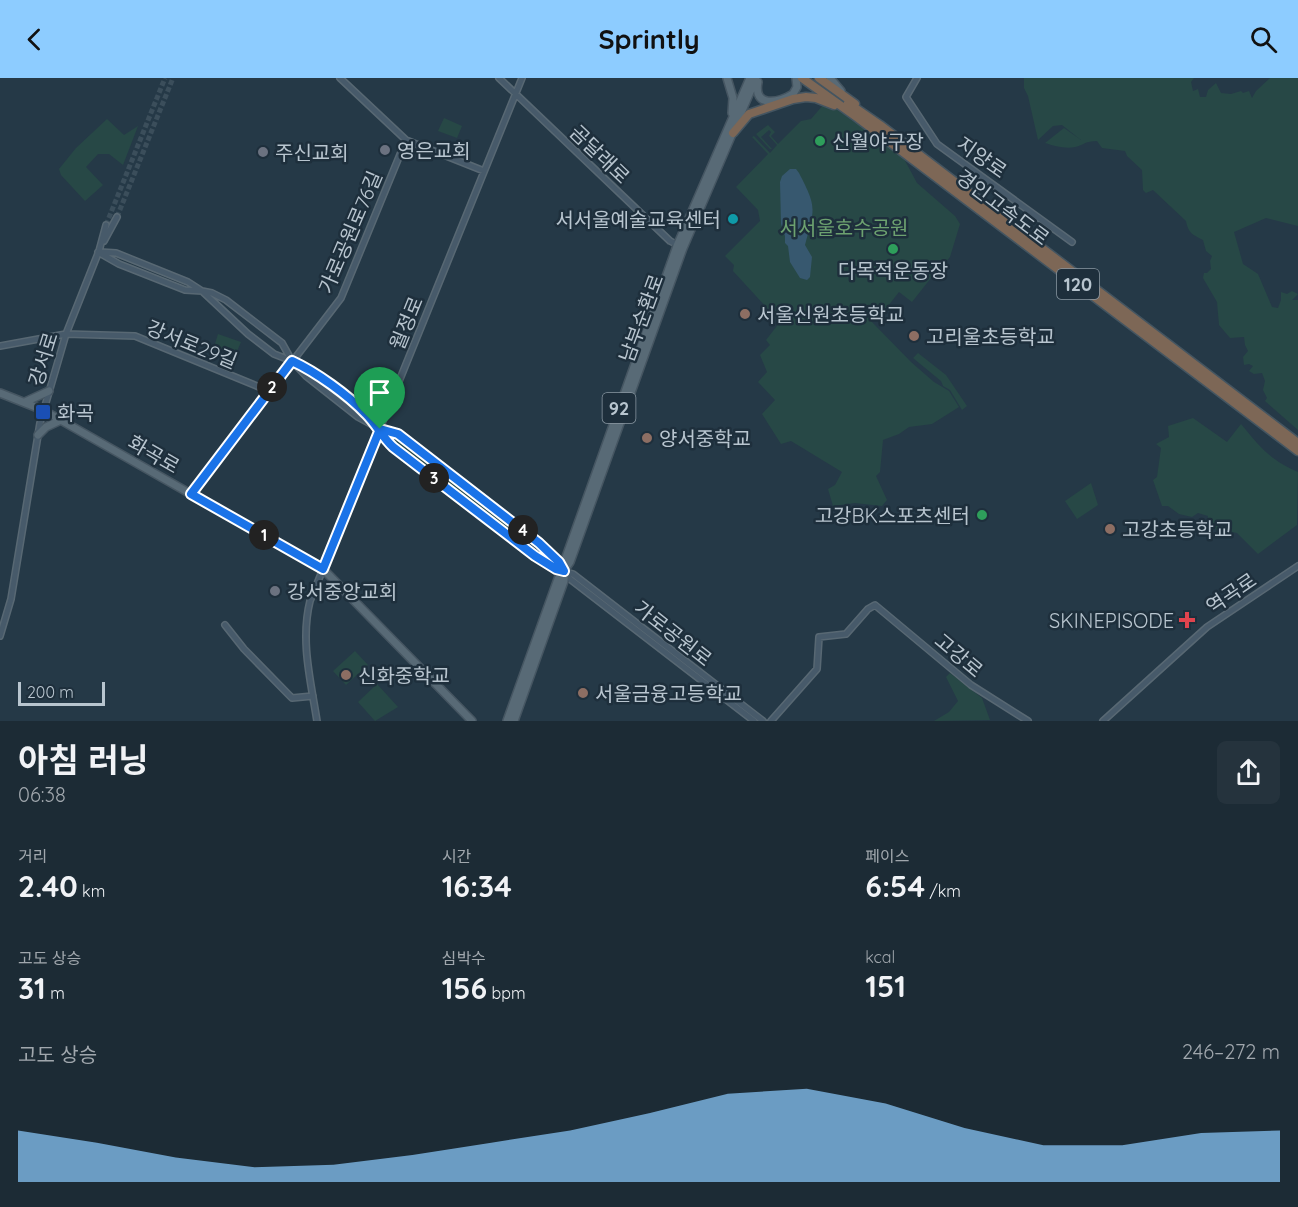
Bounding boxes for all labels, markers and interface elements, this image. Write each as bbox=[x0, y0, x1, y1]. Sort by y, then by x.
text: Sprintly bbox=[598, 22, 700, 56]
icon: back bbox=[18, 23, 51, 56]
icon: search bbox=[1247, 23, 1280, 56]
street label: 곰달래로 bbox=[565, 119, 635, 189]
place label: 신월야구장 bbox=[832, 129, 924, 154]
street label: 지양로 bbox=[952, 131, 1012, 183]
marker: 신월야구장 bbox=[813, 134, 827, 148]
place label: 영은교회 bbox=[397, 138, 471, 163]
place label: 주신교회 bbox=[275, 140, 349, 165]
marker: 영은교회 bbox=[378, 143, 392, 157]
marker: 주신교회 bbox=[256, 145, 270, 159]
street label: 경인고속도로 bbox=[951, 164, 1055, 250]
street label: 가로공원로76길 bbox=[313, 167, 387, 297]
place label: 서서울예술교육센터 bbox=[555, 207, 721, 232]
marker: 서서울예술교육센터 bbox=[726, 212, 740, 226]
park label: 서서울호수공원 bbox=[780, 215, 908, 240]
marker: 다목적운동장 bbox=[886, 242, 900, 256]
place label: 다목적운동장 bbox=[838, 258, 948, 283]
road number: 120 bbox=[1057, 269, 1099, 299]
street label: 남부순환로 bbox=[614, 270, 668, 366]
street label: 월정로 bbox=[384, 293, 428, 353]
place label: 서울신원초등학교 bbox=[757, 302, 904, 327]
marker: 서울신원초등학교 bbox=[738, 307, 752, 321]
street label: 강서로29길 bbox=[143, 314, 241, 374]
place label: 고리울초등학교 bbox=[926, 324, 1055, 349]
street label: 강서로 bbox=[23, 329, 63, 389]
marker: 고리울초등학교 bbox=[907, 329, 921, 343]
pin bbox=[354, 367, 405, 429]
pin: 2 bbox=[257, 372, 287, 402]
icon: arrive bbox=[363, 376, 396, 409]
text: 2 bbox=[267, 377, 277, 397]
road number: 92 bbox=[602, 393, 636, 423]
place label: 화곡 bbox=[57, 400, 94, 425]
marker: 화곡 bbox=[34, 403, 52, 421]
place label: 양서중학교 bbox=[659, 426, 751, 451]
street label: 화곡로 bbox=[124, 429, 184, 479]
marker: 양서중학교 bbox=[640, 431, 654, 445]
pin: 3 bbox=[419, 463, 449, 493]
text: 3 bbox=[430, 468, 438, 488]
place label: 고강BK스포츠센터 bbox=[815, 503, 970, 528]
marker: 고강BK스포츠센터 bbox=[975, 508, 989, 522]
pin: 4 bbox=[508, 515, 538, 545]
place label: 고강초등학교 bbox=[1122, 517, 1232, 542]
pin: 1 bbox=[249, 520, 279, 550]
text: 4 bbox=[518, 520, 528, 540]
marker: 고강초등학교 bbox=[1103, 522, 1117, 536]
text: 1 bbox=[261, 525, 267, 545]
street label: 역곡로 bbox=[1201, 567, 1261, 619]
place label: 강서중앙교회 bbox=[287, 579, 397, 604]
marker: 강서중앙교회 bbox=[268, 584, 282, 598]
street label: 가로공원로 bbox=[629, 595, 717, 671]
place label: SKINEPISODE bbox=[1049, 608, 1174, 633]
marker: SKINEPISODE bbox=[1178, 611, 1196, 629]
street label: 고강로 bbox=[930, 628, 988, 682]
place label: 신화중학교 bbox=[358, 663, 450, 688]
marker: 신화중학교 bbox=[339, 668, 353, 682]
scale bar bbox=[18, 679, 105, 706]
place label: 서울금융고등학교 bbox=[595, 681, 742, 706]
text: 200 m bbox=[27, 682, 74, 702]
marker: 서울금융고등학교 bbox=[576, 686, 590, 700]
text: 아침 러닝 bbox=[18, 739, 149, 780]
button: share bbox=[1217, 741, 1280, 804]
text: 06:38 bbox=[18, 782, 66, 807]
text: 거리 bbox=[18, 846, 47, 866]
text: 시간 bbox=[442, 846, 471, 866]
text: 페이스 bbox=[865, 846, 910, 866]
text: 2.40 bbox=[18, 867, 78, 905]
text: 16:34 bbox=[442, 867, 512, 905]
text: 6:54 bbox=[865, 867, 925, 905]
text: km bbox=[78, 881, 105, 901]
text: /km bbox=[925, 881, 961, 901]
text: kcal bbox=[865, 947, 895, 967]
text: 고도 상승 bbox=[18, 948, 81, 968]
text: 심박수 bbox=[442, 948, 486, 968]
text: 151 bbox=[865, 967, 906, 1005]
text: 31 bbox=[18, 969, 46, 1007]
text: 156 bbox=[442, 969, 487, 1007]
text: m bbox=[46, 983, 65, 1003]
text: bpm bbox=[487, 983, 526, 1003]
text: 246–272 m bbox=[1182, 1039, 1280, 1064]
text: 고도 상승 bbox=[18, 1042, 97, 1067]

